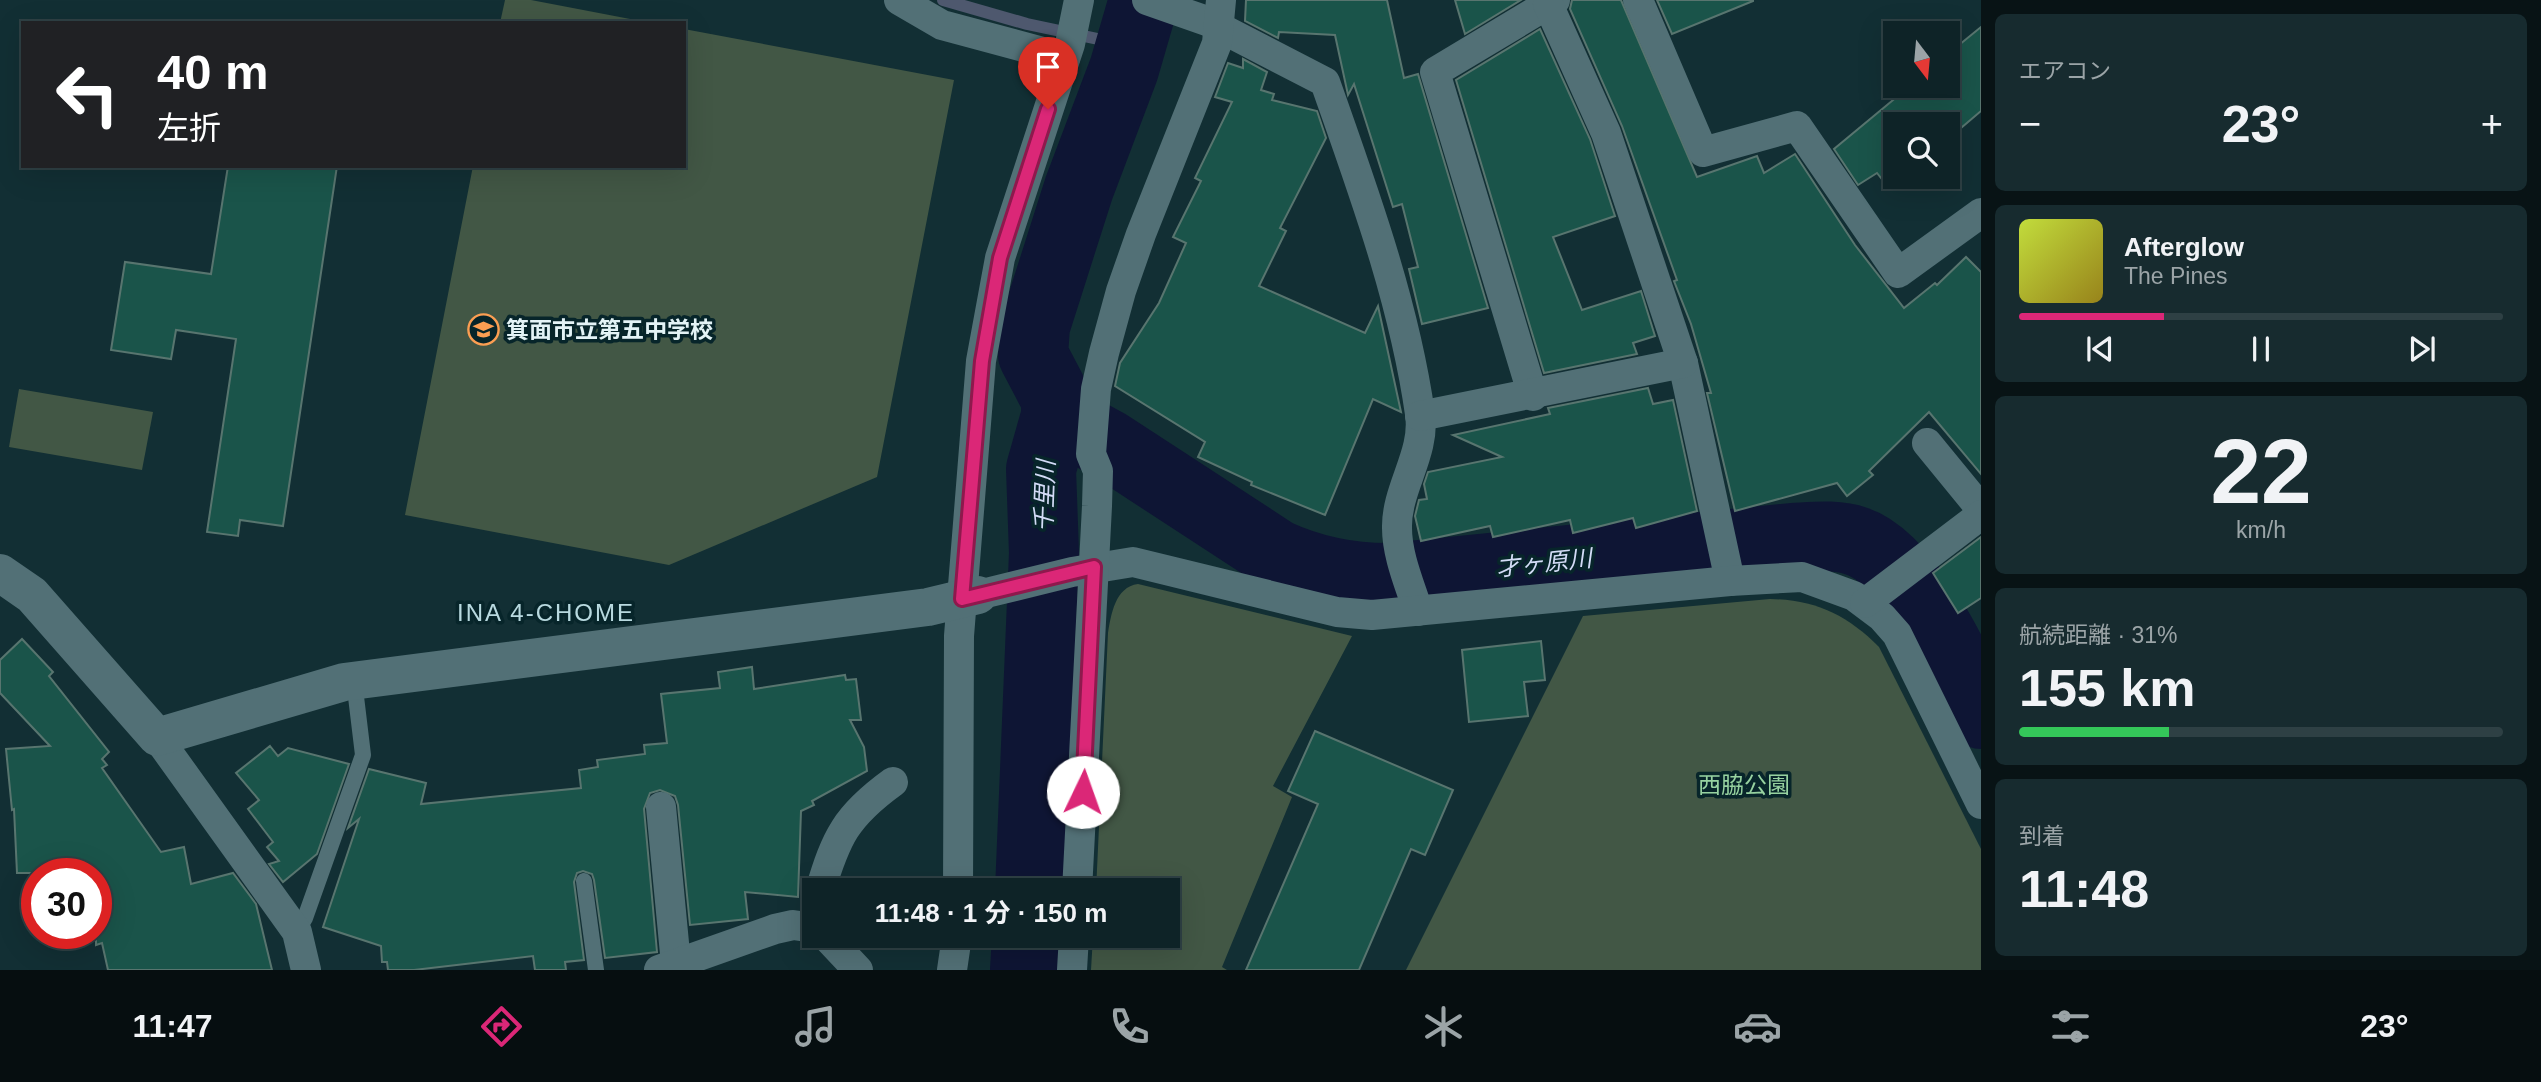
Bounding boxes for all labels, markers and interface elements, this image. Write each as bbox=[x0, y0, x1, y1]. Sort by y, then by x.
north arrow bbox=[1883, 21, 1960, 98]
map controls bbox=[1883, 21, 1960, 189]
pin bbox=[1018, 37, 1078, 109]
text: 40 m bbox=[157, 45, 269, 99]
icon: arrive bbox=[1029, 48, 1067, 86]
icon: left bbox=[42, 49, 133, 140]
text: エアコン bbox=[2019, 58, 2111, 84]
text: 23° bbox=[2222, 95, 2300, 153]
text: − bbox=[2019, 103, 2041, 145]
text: + bbox=[2481, 103, 2503, 145]
text: 左折 bbox=[157, 110, 221, 146]
button: search bbox=[1883, 112, 1960, 189]
text: Afterglow bbox=[2124, 232, 2244, 262]
text: The Pines bbox=[2124, 263, 2228, 289]
school or university icon: 箕面市立第五中学校 bbox=[466, 313, 500, 347]
place label: 箕面市立第五中学校 bbox=[506, 317, 713, 343]
icon: previous bbox=[2081, 330, 2119, 368]
icon: pause bbox=[2242, 330, 2280, 368]
icon: next bbox=[2403, 330, 2441, 368]
text: 22 bbox=[2210, 421, 2312, 522]
water label: 千里川 bbox=[1030, 457, 1059, 532]
text: km/h bbox=[2236, 517, 2286, 543]
water label: 才ヶ原川 bbox=[1495, 544, 1596, 581]
district label: INA 4-CHOME bbox=[457, 599, 635, 626]
text: 航続距離 · 31% bbox=[2019, 622, 2177, 648]
text: 155 km bbox=[2019, 659, 2195, 717]
position arrow bbox=[1046, 755, 1120, 829]
park label: 西脇公園 bbox=[1698, 772, 1790, 798]
text: 到着 bbox=[2019, 823, 2065, 849]
speed limit sign: 30 bbox=[21, 858, 112, 949]
text: 11:48 bbox=[2019, 860, 2149, 918]
text: 11:48 · 1 分 · 150 m bbox=[875, 898, 1107, 928]
icon: directions bbox=[477, 1002, 526, 1051]
icon: music bbox=[791, 1002, 840, 1051]
icon: phone bbox=[1105, 1002, 1154, 1051]
icon: climate bbox=[1419, 1002, 1468, 1051]
icon: car bbox=[1733, 1002, 1782, 1051]
icon: filters bbox=[2046, 1002, 2095, 1051]
text: 11:47 bbox=[132, 1008, 212, 1044]
text: 23° bbox=[2360, 1008, 2409, 1044]

